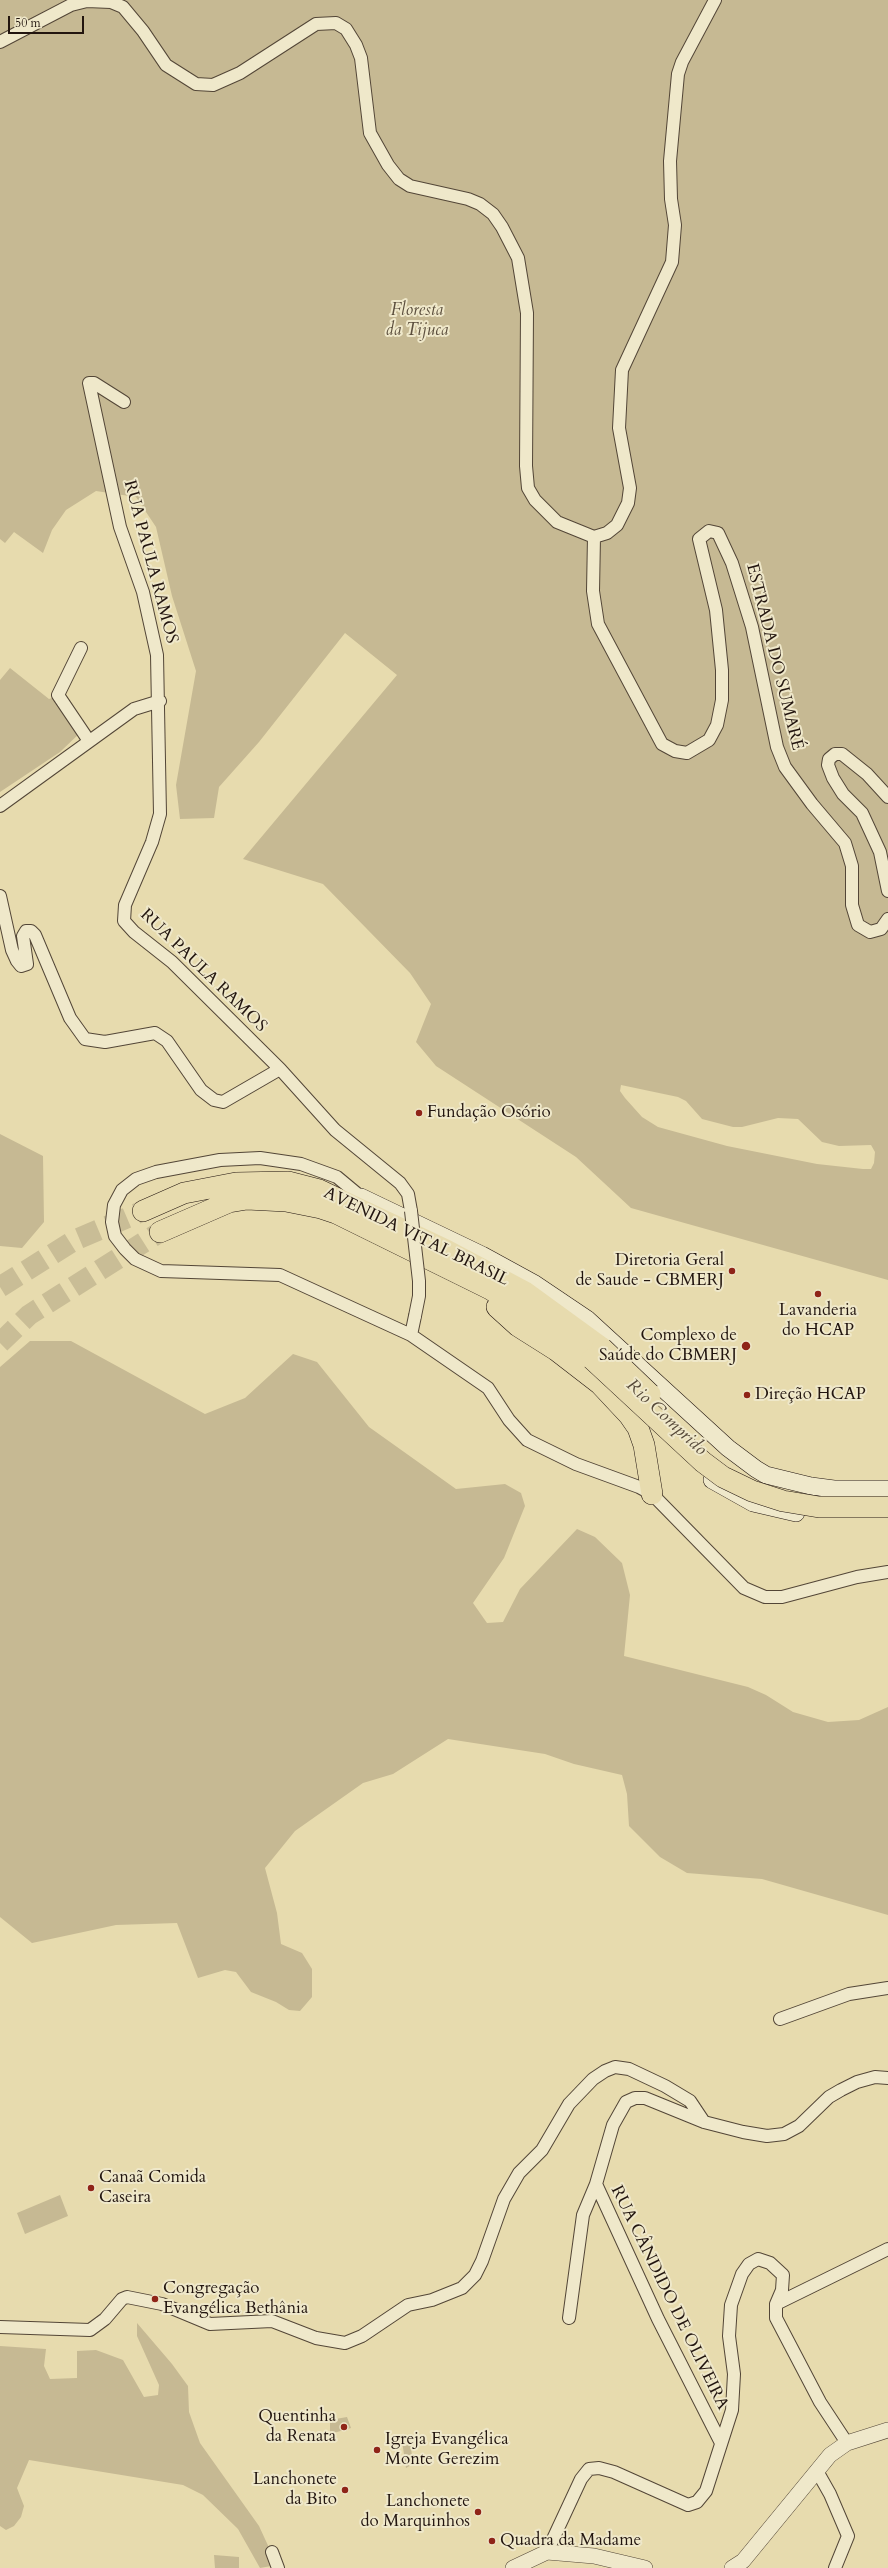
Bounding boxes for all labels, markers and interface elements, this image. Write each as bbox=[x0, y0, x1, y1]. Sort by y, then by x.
scale bar bbox=[10, 8, 86, 34]
text: 50 m bbox=[15, 15, 41, 31]
park label: Floresta da Tijuca bbox=[386, 301, 448, 341]
street label: RUA PAULA RAMOS bbox=[118, 478, 182, 646]
street label: ESTRADA DO SUMARÉ bbox=[741, 562, 807, 752]
street label: RUA PAULA RAMOS bbox=[135, 905, 271, 1037]
place label: Fundação Osório bbox=[427, 1103, 551, 1123]
marker: Fundação Osório bbox=[414, 1108, 424, 1118]
street label: AVENIDA VITAL BRASIL bbox=[320, 1183, 512, 1291]
place label: Diretoria Geral de Saude - CBMERJ bbox=[575, 1251, 724, 1291]
marker: Diretoria Geral de Saude - CBMERJ bbox=[727, 1266, 737, 1276]
marker: Lavanderia do HCAP bbox=[813, 1289, 823, 1299]
place label: Lavanderia do HCAP bbox=[779, 1301, 857, 1341]
place label: Complexo de Saúde do CBMERJ bbox=[599, 1326, 737, 1366]
marker: Complexo de Saúde do CBMERJ bbox=[740, 1340, 752, 1352]
water label: Rio Comprido bbox=[621, 1375, 711, 1461]
place label: Direção HCAP bbox=[755, 1385, 866, 1405]
marker: Direção HCAP bbox=[742, 1390, 752, 1400]
place label: Canaã Comida Caseira bbox=[99, 2168, 206, 2208]
marker: Canaã Comida Caseira bbox=[86, 2183, 96, 2193]
street label: RUA CÂNDIDO DE OLIVEIRA bbox=[606, 2183, 732, 2413]
place label: Congregação Evangélica Bethânia bbox=[163, 2279, 308, 2319]
marker: Congregação Evangélica Bethânia bbox=[150, 2294, 160, 2304]
place label: Quentinha da Renata bbox=[258, 2407, 336, 2447]
marker: Quentinha da Renata bbox=[339, 2422, 349, 2432]
place label: Igreja Evangélica Monte Gerezim bbox=[385, 2430, 509, 2470]
marker: Igreja Evangélica Monte Gerezim bbox=[372, 2445, 382, 2455]
place label: Lanchonete da Bito bbox=[253, 2470, 337, 2510]
marker: Lanchonete da Bito bbox=[340, 2485, 350, 2495]
place label: Lanchonete do Marquinhos bbox=[361, 2492, 470, 2532]
marker: Lanchonete do Marquinhos bbox=[473, 2507, 483, 2517]
place label: Quadra da Madame bbox=[500, 2531, 641, 2551]
marker: Quadra da Madame bbox=[487, 2536, 497, 2546]

